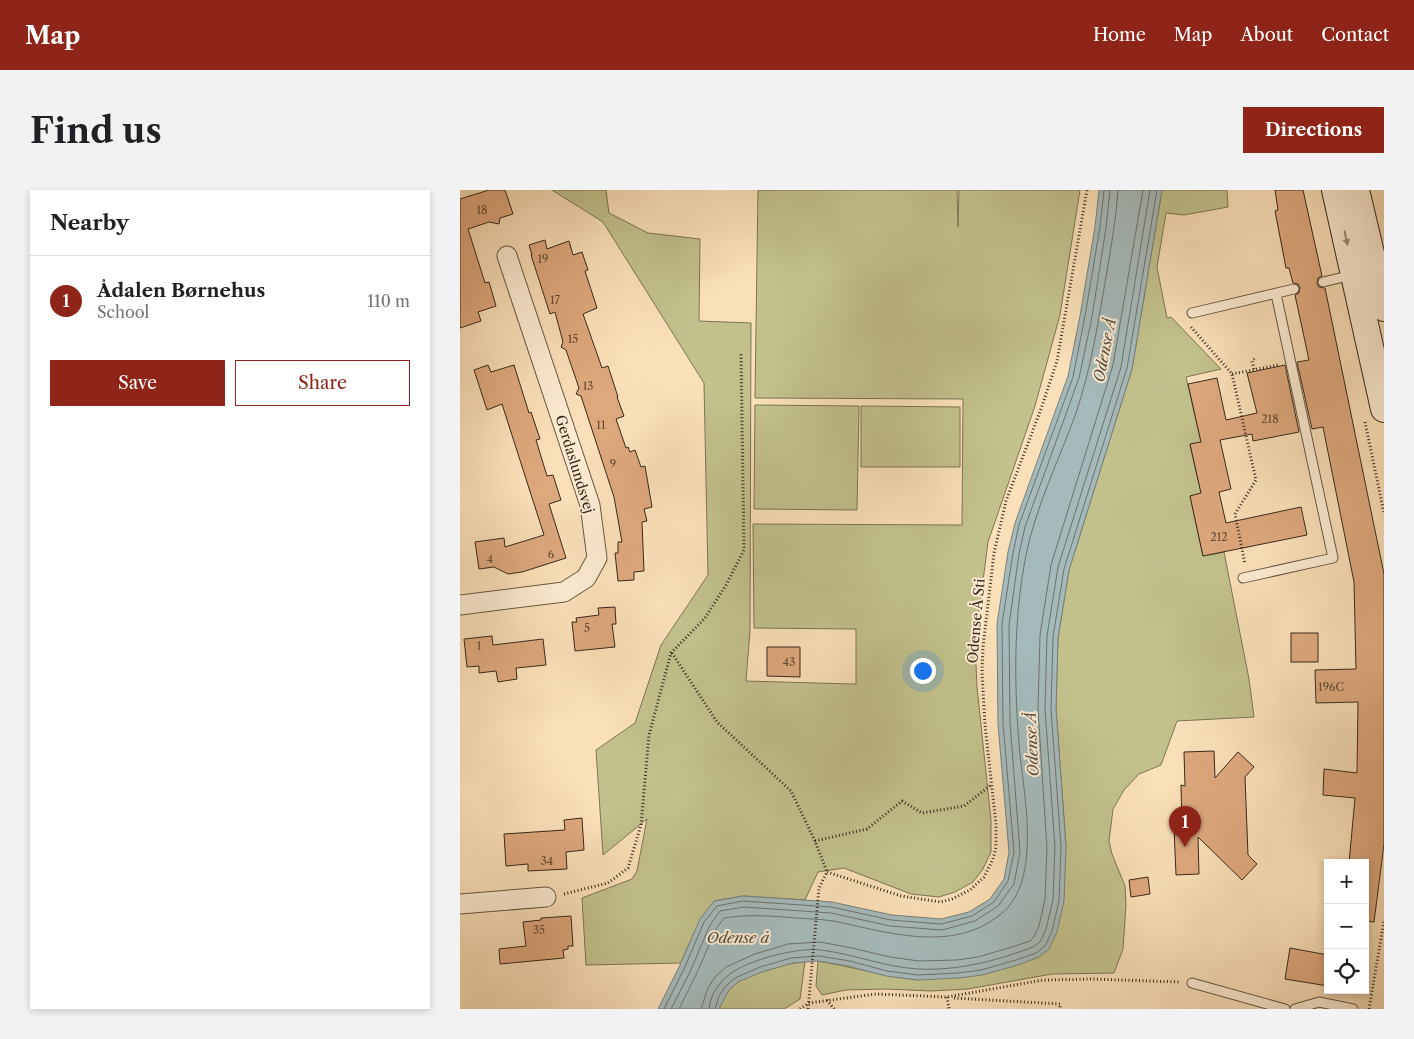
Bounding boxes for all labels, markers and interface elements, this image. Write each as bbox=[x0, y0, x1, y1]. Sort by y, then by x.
text: Map bbox=[25, 21, 80, 50]
text: Home bbox=[1093, 24, 1146, 46]
text: Map bbox=[1174, 24, 1212, 46]
text: About bbox=[1240, 24, 1293, 46]
text: Contact bbox=[1321, 24, 1389, 46]
button: Directions bbox=[1243, 107, 1384, 153]
text: Find us bbox=[30, 109, 162, 152]
house number: 18 bbox=[476, 203, 488, 217]
text: Nearby bbox=[50, 210, 129, 235]
one-way arrow bbox=[1342, 230, 1350, 245]
house number: 19 bbox=[537, 252, 549, 266]
text: Ådalen Børnehus bbox=[97, 279, 265, 302]
text: 1 bbox=[62, 291, 70, 311]
text: 110 m bbox=[367, 291, 410, 311]
house number: 17 bbox=[550, 293, 561, 307]
text: School bbox=[97, 302, 149, 322]
water label: Odense Å bbox=[1089, 316, 1120, 384]
house number: 15 bbox=[568, 332, 578, 346]
button: Save bbox=[50, 360, 225, 406]
button: Share bbox=[235, 360, 410, 406]
house number: 13 bbox=[583, 379, 593, 393]
house number: 218 bbox=[1261, 412, 1279, 426]
street label: Gerdaslundsvej bbox=[551, 413, 599, 515]
house number: 11 bbox=[596, 418, 606, 432]
house number: 9 bbox=[610, 457, 616, 471]
house number: 212 bbox=[1210, 530, 1228, 544]
house number: 6 bbox=[548, 547, 555, 561]
house number: 4 bbox=[487, 552, 493, 566]
street label: Odense Å Sti bbox=[962, 578, 989, 664]
house number: 5 bbox=[584, 621, 590, 635]
house number: 1 bbox=[477, 639, 482, 653]
house number: 43 bbox=[783, 655, 795, 669]
your location bbox=[910, 658, 936, 684]
house number: 196C bbox=[1318, 680, 1344, 694]
water label: Odense Å bbox=[1020, 711, 1043, 777]
pin: 1 bbox=[1169, 806, 1201, 847]
house number: 34 bbox=[541, 854, 553, 868]
map controls bbox=[1324, 859, 1369, 994]
button: + bbox=[1324, 859, 1369, 904]
button: − bbox=[1324, 904, 1369, 949]
house number: 35 bbox=[533, 923, 545, 937]
water label: Odense å bbox=[707, 928, 769, 947]
button: locate bbox=[1324, 949, 1369, 994]

